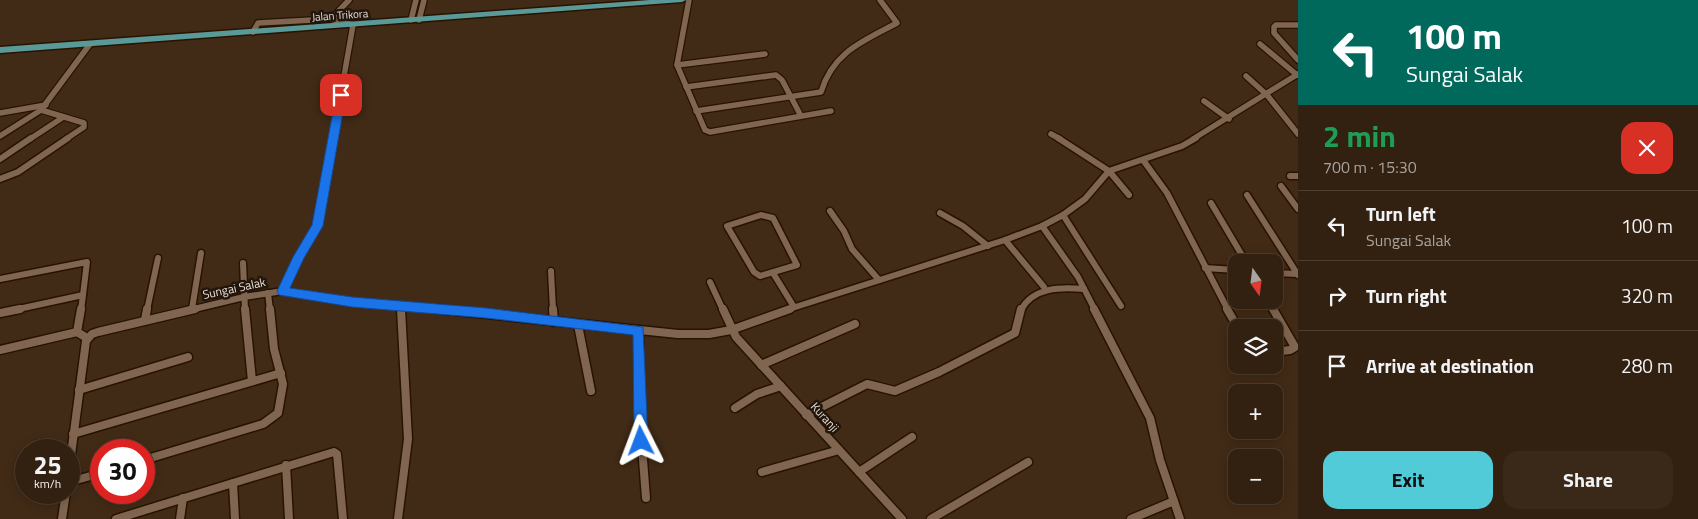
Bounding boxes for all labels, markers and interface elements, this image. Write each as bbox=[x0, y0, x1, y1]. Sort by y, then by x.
street label: Jalan Trikora bbox=[311, 5, 369, 25]
text: 100 m bbox=[1406, 9, 1502, 63]
icon: left bbox=[1323, 20, 1388, 85]
text: Sungai Salak bbox=[1406, 57, 1523, 91]
pin bbox=[320, 74, 362, 116]
icon: arrive bbox=[327, 81, 355, 109]
text: 2 min bbox=[1323, 113, 1396, 159]
button: close bbox=[1621, 122, 1673, 174]
text: 700 m · 15:30 bbox=[1323, 155, 1417, 179]
text: Turn left bbox=[1366, 199, 1436, 228]
text: 100 m bbox=[1621, 211, 1673, 240]
icon: left bbox=[1323, 212, 1351, 240]
text: Sungai Salak bbox=[1366, 228, 1451, 252]
north arrow bbox=[1228, 254, 1282, 309]
map controls bbox=[1228, 254, 1283, 504]
street label: Sungai Salak bbox=[201, 272, 267, 304]
text: Turn right bbox=[1366, 281, 1447, 310]
text: 320 m bbox=[1621, 281, 1673, 310]
icon: right bbox=[1323, 282, 1351, 310]
button: layers bbox=[1228, 319, 1283, 374]
text: Arrive at destination bbox=[1366, 351, 1534, 380]
text: 280 m bbox=[1621, 351, 1673, 380]
icon: arrive bbox=[1323, 352, 1351, 380]
button: + bbox=[1228, 384, 1283, 439]
street label: Kuranji bbox=[806, 398, 844, 436]
position arrow bbox=[614, 414, 666, 466]
speed limit sign: 30 bbox=[90, 439, 155, 504]
text: 25 bbox=[33, 446, 62, 484]
button: − bbox=[1228, 449, 1283, 504]
button: Exit bbox=[1323, 451, 1493, 509]
button: Share bbox=[1503, 451, 1673, 509]
text: km/h bbox=[34, 474, 61, 493]

